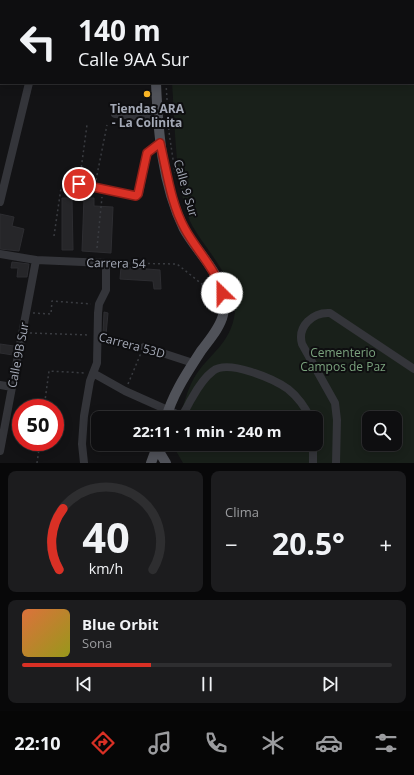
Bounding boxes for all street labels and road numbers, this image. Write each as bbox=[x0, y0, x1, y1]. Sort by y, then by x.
street label: Calle 9 Sur bbox=[170, 157, 202, 219]
street label: Carrera 54 bbox=[86, 254, 146, 272]
street label: Calle 9B Sur bbox=[3, 321, 33, 389]
street label: Carrera 53D bbox=[97, 328, 167, 362]

